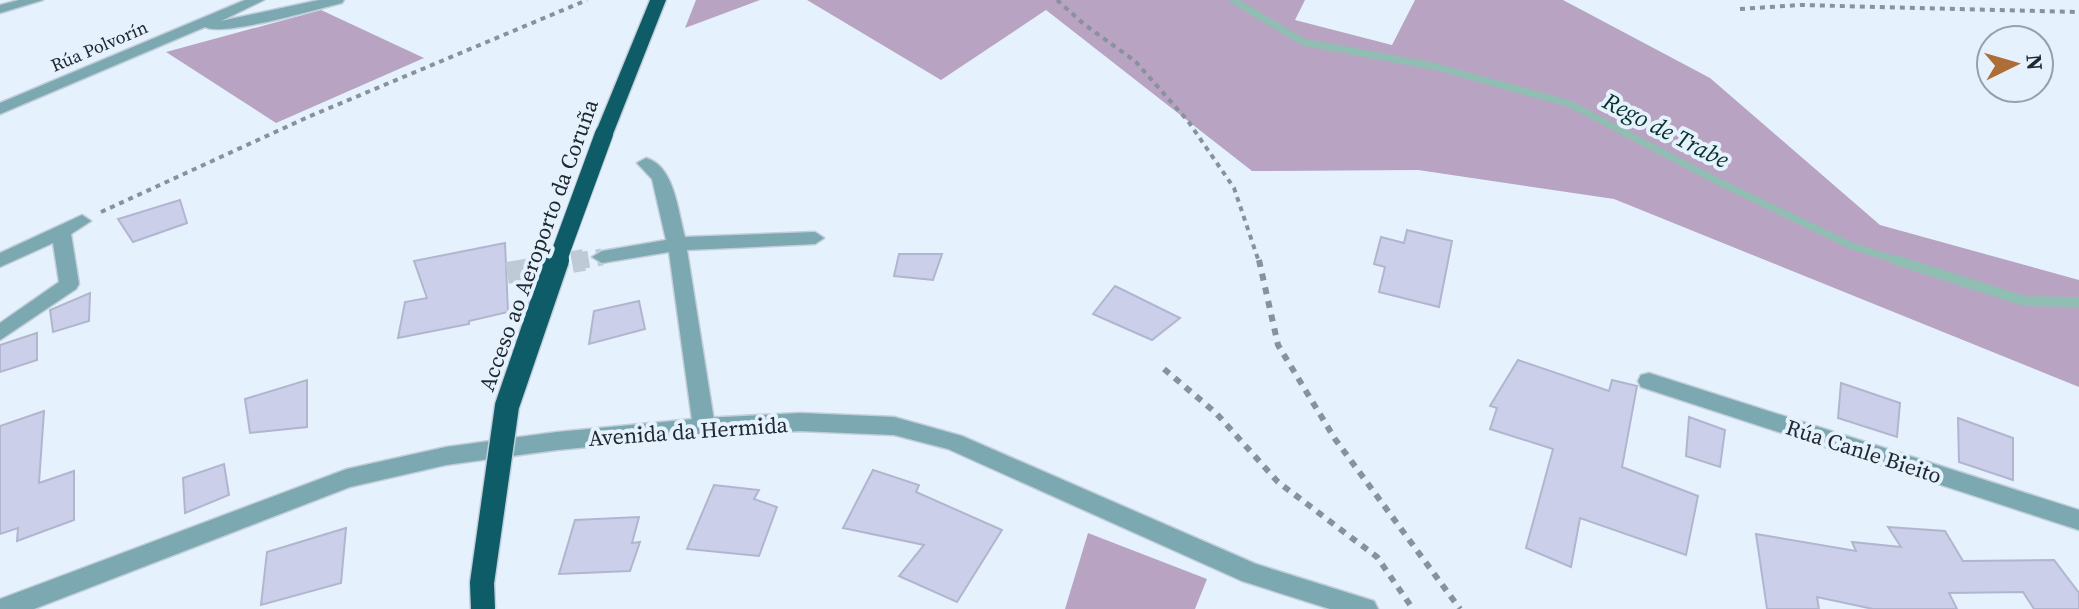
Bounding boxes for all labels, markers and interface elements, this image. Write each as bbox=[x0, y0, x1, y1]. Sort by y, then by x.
street label: Rúa Polvorín bbox=[47, 14, 151, 78]
north arrow bbox=[1975, 24, 2055, 104]
text: N bbox=[2019, 53, 2051, 72]
water label: Rego de Trabe bbox=[1596, 84, 1735, 176]
street label: Acceso ao Aeroporto da Coruña bbox=[471, 94, 605, 395]
street label: Avenida da Hermida bbox=[587, 409, 789, 453]
street label: Rúa Canle Bieito bbox=[1782, 412, 1946, 490]

